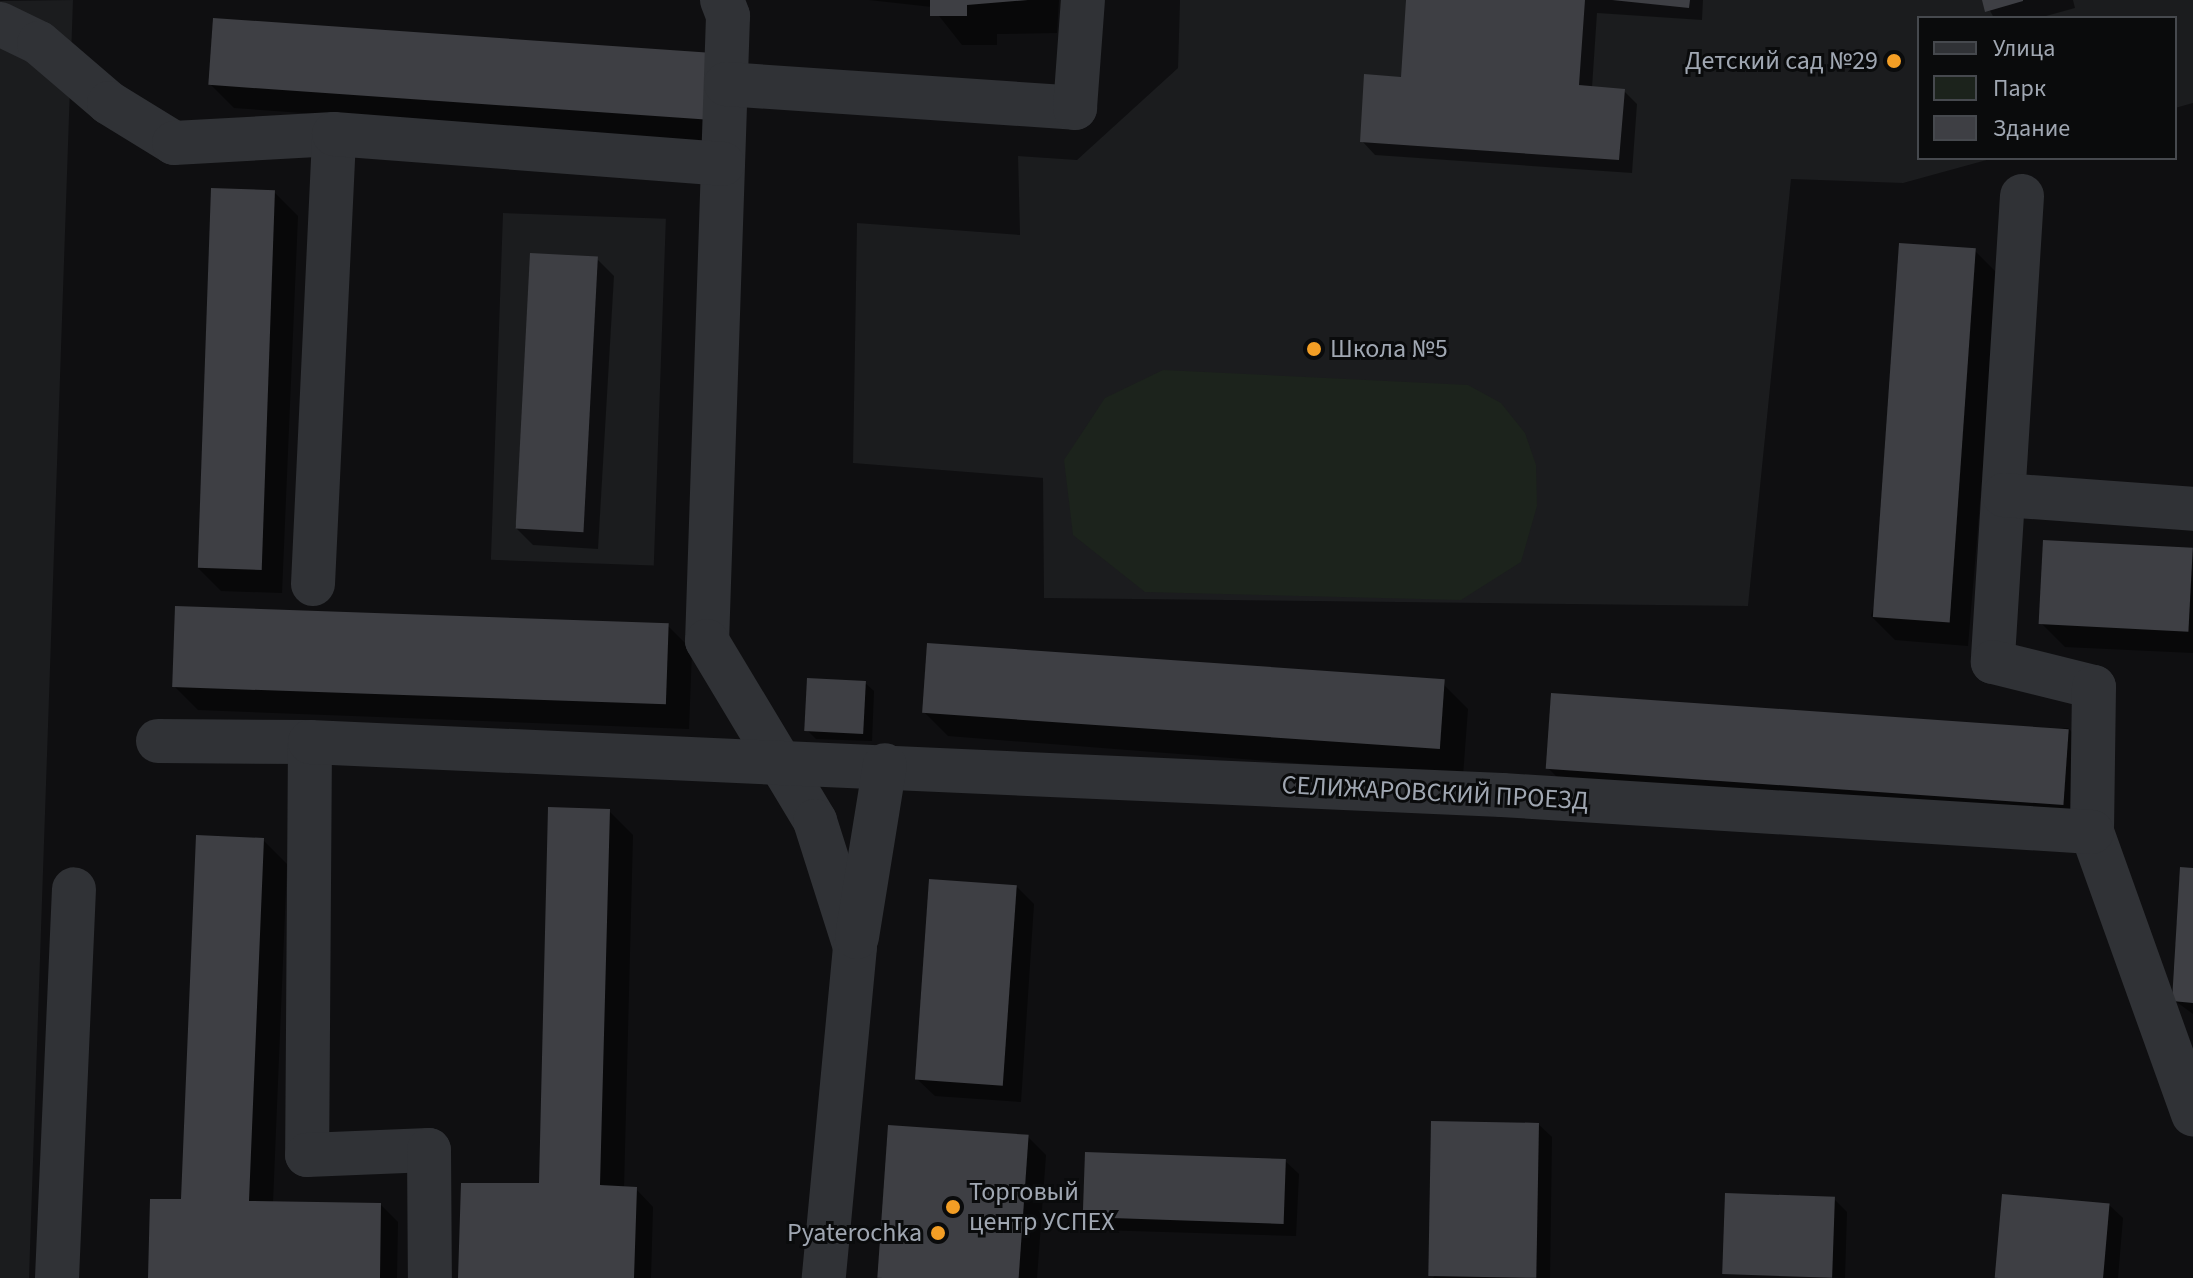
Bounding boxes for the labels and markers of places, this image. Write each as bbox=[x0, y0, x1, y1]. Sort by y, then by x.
place label: Детский сад №29 bbox=[1685, 45, 1878, 77]
marker: Детский сад №29 bbox=[1885, 52, 1903, 70]
place label: Школа №5 bbox=[1330, 333, 1448, 365]
marker: Школа №5 bbox=[1305, 340, 1323, 358]
place label: Торговый центр УСПЕХ bbox=[969, 1176, 1115, 1238]
marker: Торговый центр УСПЕХ bbox=[944, 1198, 962, 1216]
place label: Pyaterochka bbox=[787, 1217, 922, 1249]
marker: Pyaterochka bbox=[929, 1224, 947, 1242]

